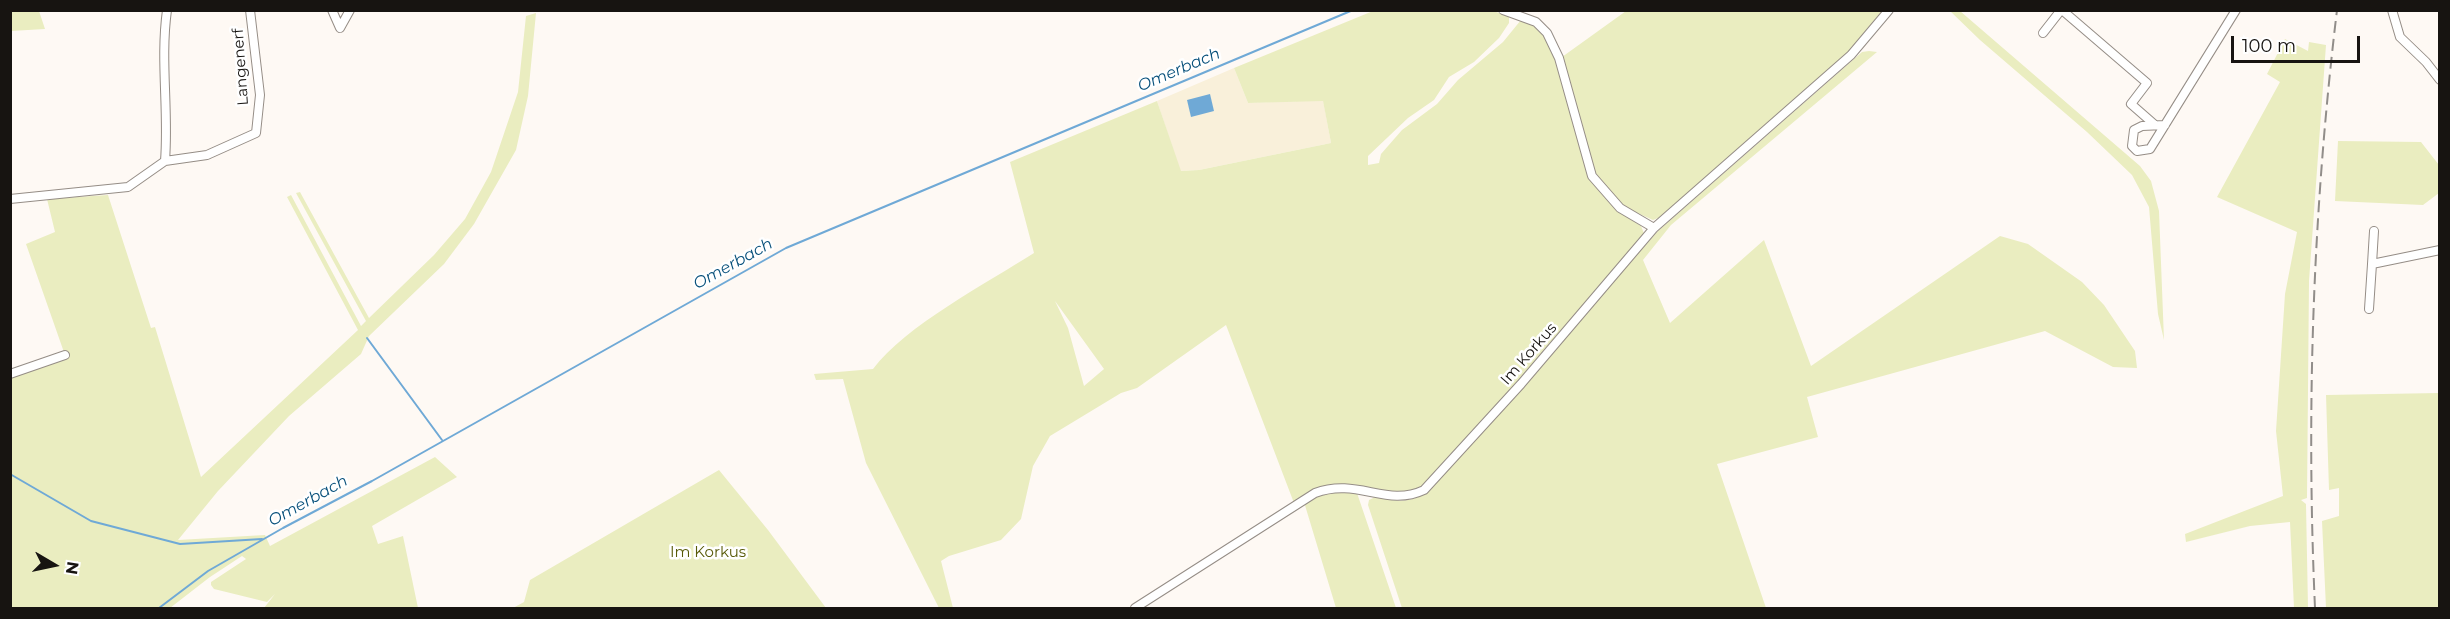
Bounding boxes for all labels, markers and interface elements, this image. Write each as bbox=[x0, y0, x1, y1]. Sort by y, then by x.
scale bar bbox=[2234, 24, 2363, 62]
street label: Langenerf bbox=[229, 28, 253, 106]
text: 100 m bbox=[2242, 35, 2296, 57]
water label: Omerbach bbox=[1135, 44, 1223, 96]
water label: Omerbach bbox=[690, 234, 776, 294]
street label: Im Korkus bbox=[1497, 319, 1561, 389]
water label: Omerbach bbox=[265, 471, 351, 531]
north arrow bbox=[24, 535, 84, 595]
park label: Im Korkus bbox=[670, 544, 746, 562]
text: N bbox=[62, 560, 83, 576]

